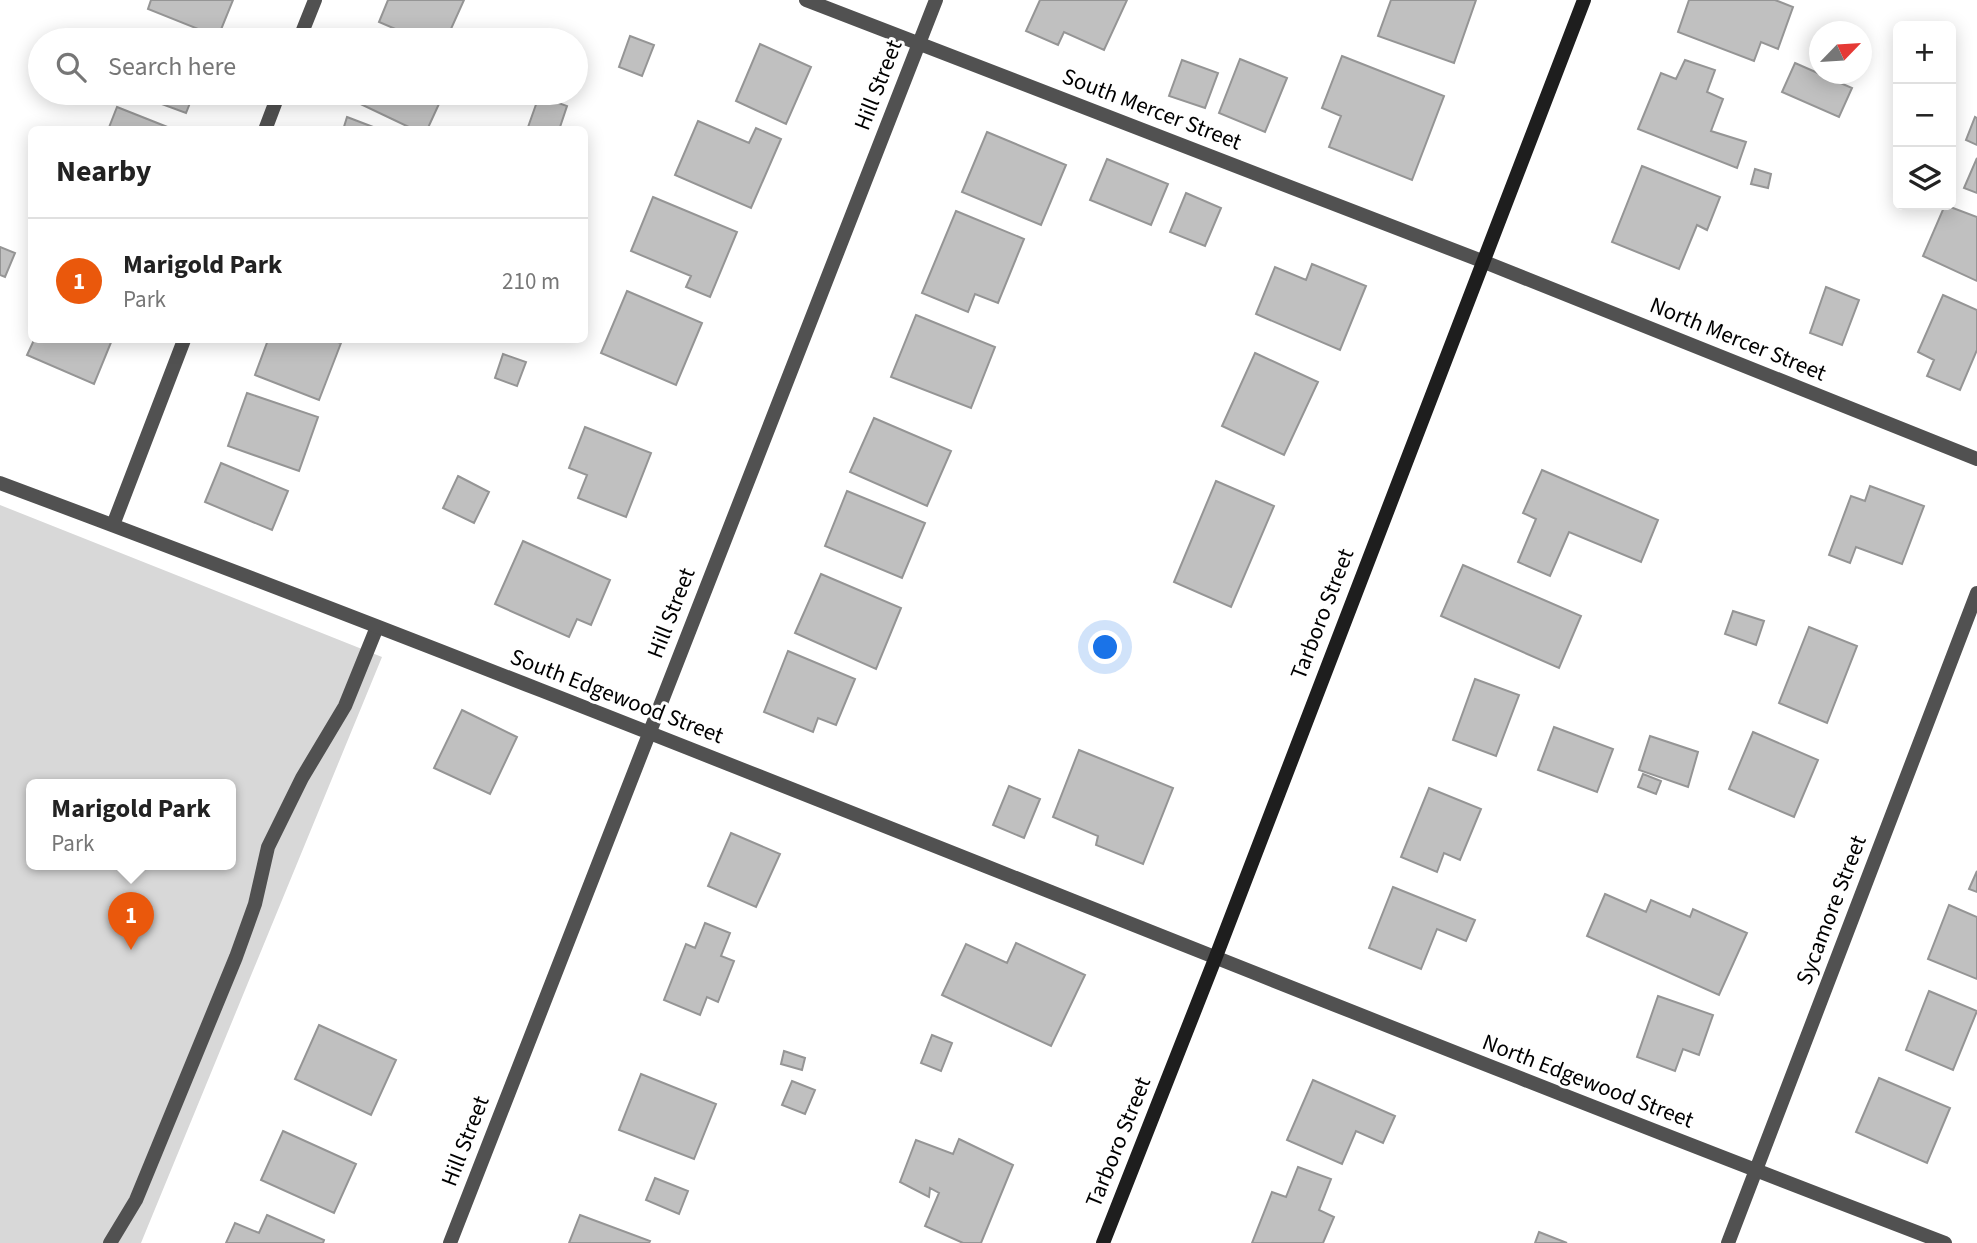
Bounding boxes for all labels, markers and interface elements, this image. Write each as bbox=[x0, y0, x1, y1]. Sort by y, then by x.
north arrow bbox=[1809, 21, 1872, 84]
map controls bbox=[1893, 21, 1956, 210]
button: + bbox=[1893, 21, 1956, 84]
search box bbox=[28, 28, 588, 105]
street label: Hill Street bbox=[846, 35, 910, 135]
icon: search bbox=[52, 48, 90, 86]
text: Search here bbox=[108, 48, 236, 85]
street label: South Mercer Street bbox=[1058, 60, 1247, 158]
button: − bbox=[1893, 84, 1956, 147]
button: layers bbox=[1893, 147, 1956, 210]
text: Nearby bbox=[56, 150, 151, 193]
text: Marigold Park bbox=[123, 246, 282, 283]
text: 1 bbox=[73, 265, 85, 298]
text: 210 m bbox=[502, 265, 560, 298]
text: Park bbox=[123, 283, 166, 316]
street label: North Mercer Street bbox=[1645, 289, 1831, 390]
street label: Tarboro Street bbox=[1282, 544, 1362, 684]
street label: Hill Street bbox=[639, 563, 703, 663]
your location bbox=[1088, 630, 1122, 664]
street label: South Edgewood Street bbox=[506, 640, 729, 752]
popup bbox=[26, 779, 236, 870]
text: Marigold Park bbox=[51, 790, 211, 827]
text: Park bbox=[51, 827, 94, 860]
street label: Sycamore Street bbox=[1787, 830, 1875, 990]
pin: 1 bbox=[108, 892, 154, 950]
street label: North Edgewood Street bbox=[1478, 1025, 1699, 1137]
street label: Tarboro Street bbox=[1077, 1072, 1159, 1212]
street label: Hill Street bbox=[433, 1091, 497, 1191]

